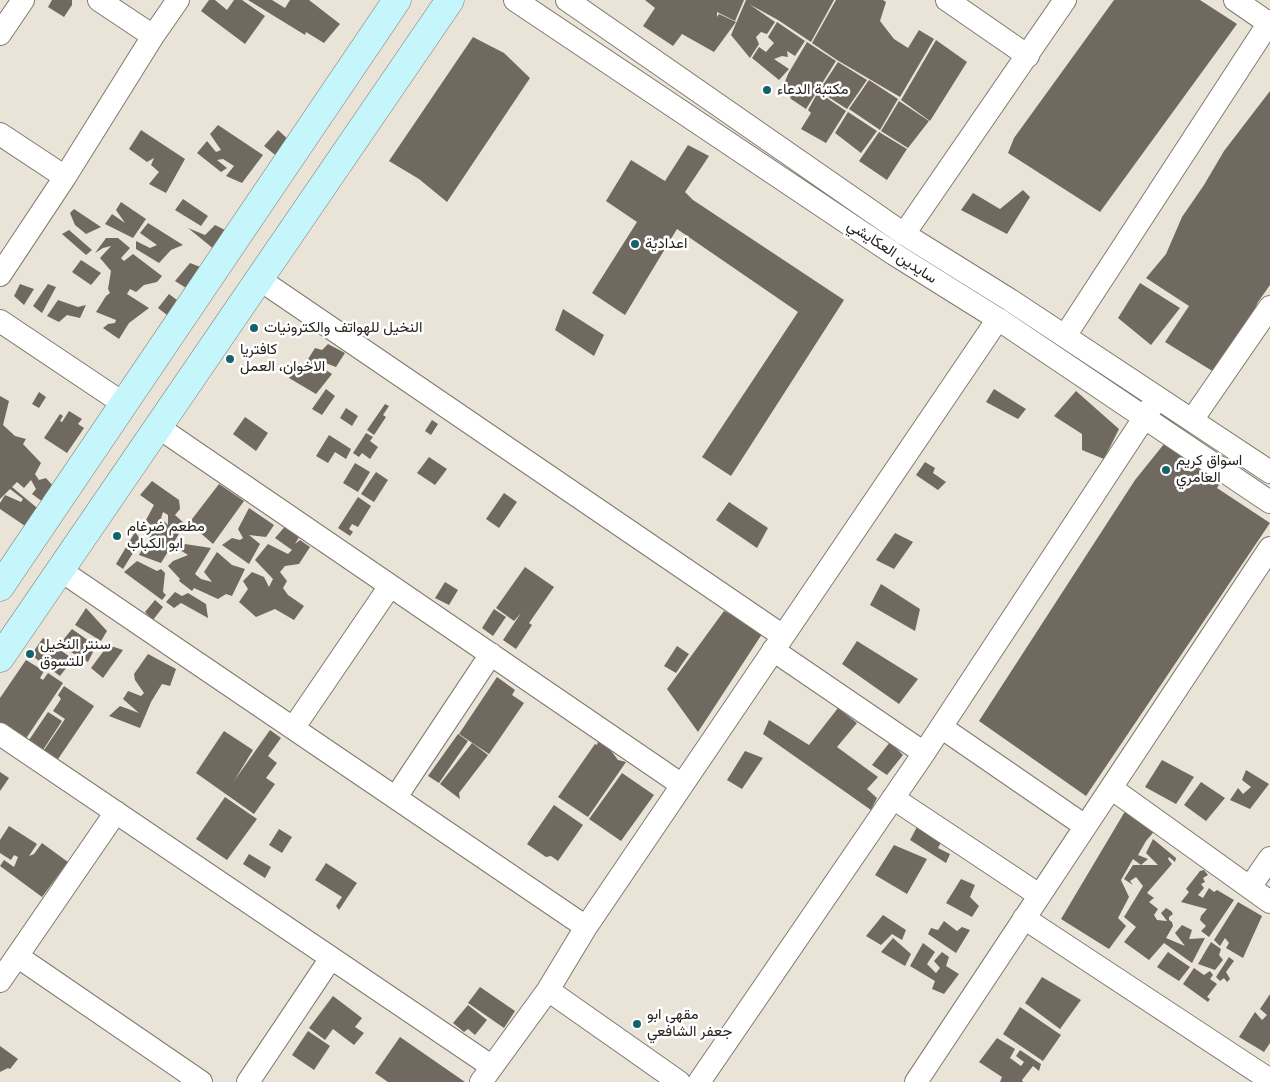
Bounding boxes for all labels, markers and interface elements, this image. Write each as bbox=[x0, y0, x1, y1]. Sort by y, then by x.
place label: مكتبة الدعاء bbox=[777, 81, 848, 99]
marker: مكتبة الدعاء bbox=[761, 84, 773, 96]
street label: سايدين العكايشي bbox=[844, 216, 940, 288]
place label: اعدادية bbox=[645, 235, 687, 253]
marker: اعدادية bbox=[629, 238, 641, 250]
place label: النخيل للهواتف والكترونيات bbox=[264, 319, 422, 337]
marker: النخيل للهواتف والكترونيات bbox=[248, 322, 260, 334]
place label: كافتريا الاخوان، العمل bbox=[240, 341, 325, 376]
marker: كافتريا الاخوان، العمل bbox=[224, 353, 236, 365]
place label: اسواق كريم العامري bbox=[1176, 452, 1242, 487]
marker: اسواق كريم العامري bbox=[1160, 464, 1172, 476]
place label: مطعم ضرغام ابو الكباب bbox=[127, 518, 205, 553]
marker: مطعم ضرغام ابو الكباب bbox=[111, 530, 123, 542]
place label: سنتر النخيل للتسوق bbox=[40, 636, 111, 671]
marker: سنتر النخيل للتسوق bbox=[24, 648, 36, 660]
place label: مقهى ابو جعفر الشافعي bbox=[647, 1006, 732, 1041]
marker: مقهى ابو جعفر الشافعي bbox=[631, 1018, 643, 1030]

